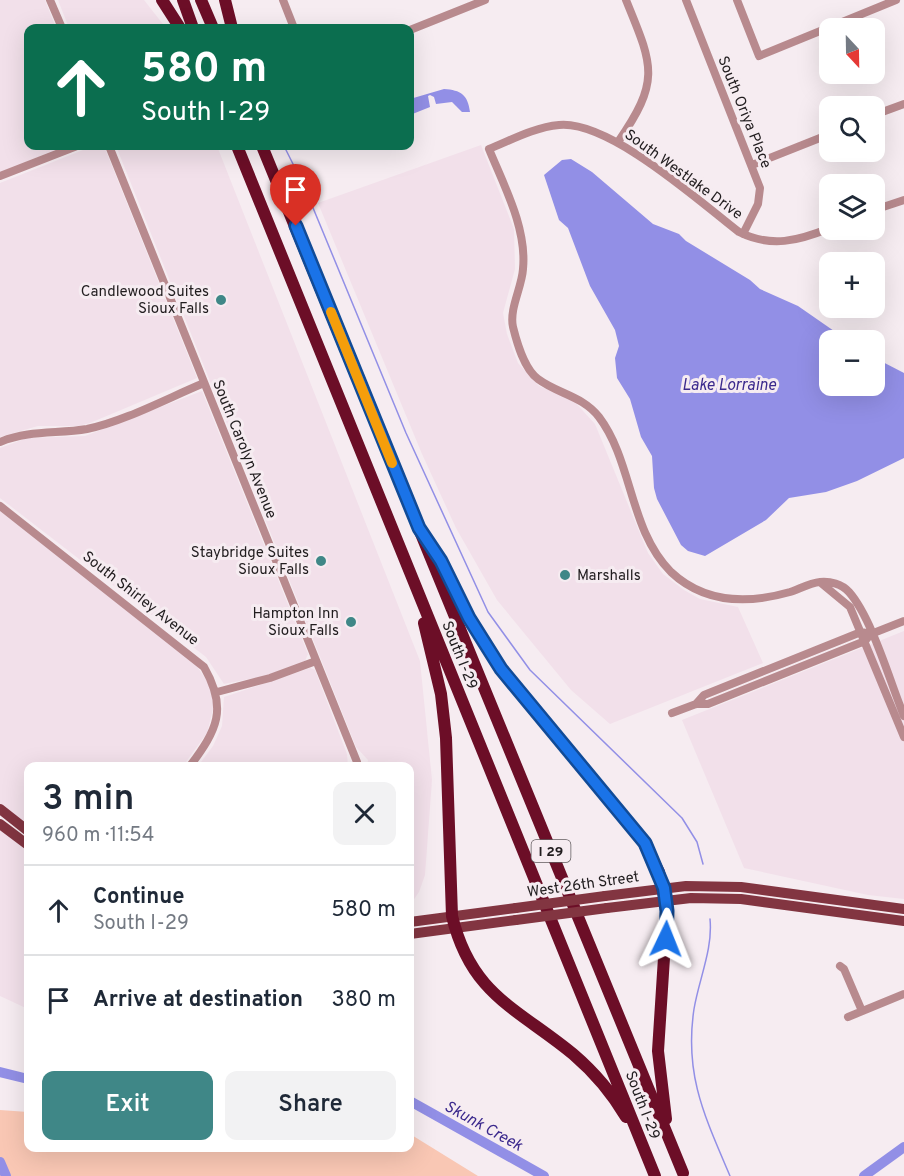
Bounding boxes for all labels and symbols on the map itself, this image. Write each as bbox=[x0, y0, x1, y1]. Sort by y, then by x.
north arrow bbox=[819, 18, 885, 84]
street label: South Oriya Place bbox=[712, 54, 775, 172]
street label: South Westlake Drive bbox=[620, 126, 746, 224]
pin bbox=[270, 164, 321, 226]
place label: Candlewood Suites Sioux Falls bbox=[81, 283, 209, 319]
marker: Candlewood Suites Sioux Falls bbox=[214, 293, 228, 307]
water label: Lake Lorraine bbox=[682, 376, 777, 396]
street label: South Carolyn Avenue bbox=[207, 377, 280, 522]
place label: Staybridge Suites Sioux Falls bbox=[191, 544, 309, 580]
street label: South Shirley Avenue bbox=[78, 548, 202, 651]
marker: Staybridge Suites Sioux Falls bbox=[314, 554, 328, 568]
place label: Marshalls bbox=[577, 567, 641, 586]
marker: Marshalls bbox=[558, 568, 572, 582]
place label: Hampton Inn Sioux Falls bbox=[253, 605, 339, 641]
marker: Hampton Inn Sioux Falls bbox=[344, 615, 358, 629]
street label: South I-29 bbox=[436, 619, 481, 692]
road number: I 29 bbox=[532, 840, 570, 862]
street label: West 26th Street bbox=[526, 868, 641, 903]
position arrow bbox=[634, 907, 698, 971]
street label: South I-29 bbox=[620, 1069, 663, 1143]
water label: Skunk Creek bbox=[440, 1097, 526, 1157]

